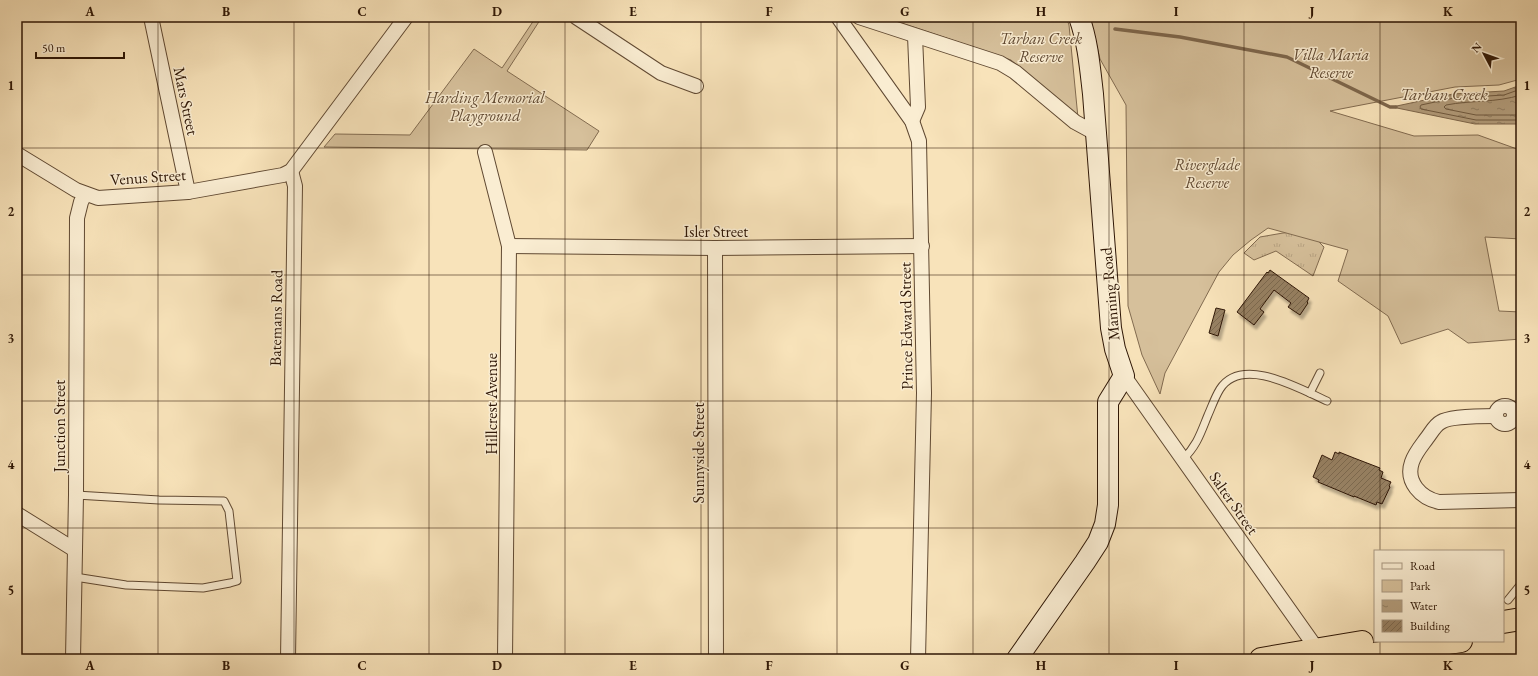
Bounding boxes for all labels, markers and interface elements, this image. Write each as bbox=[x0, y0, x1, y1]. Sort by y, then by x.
text: A bbox=[84, 3, 95, 20]
text: B bbox=[222, 3, 230, 20]
text: C bbox=[357, 3, 367, 20]
text: D bbox=[492, 3, 502, 20]
text: E bbox=[629, 3, 637, 20]
text: F bbox=[765, 3, 773, 20]
text: G bbox=[900, 3, 910, 20]
text: H bbox=[1036, 3, 1047, 20]
text: I bbox=[1174, 3, 1179, 20]
text: J bbox=[1308, 3, 1315, 20]
text: K bbox=[1443, 3, 1454, 20]
park label: Tarban Creek Reserve bbox=[1000, 28, 1083, 67]
scale bar bbox=[36, 34, 124, 60]
north arrow bbox=[1464, 34, 1504, 74]
text: N bbox=[1468, 39, 1485, 55]
text: 50 m bbox=[42, 40, 66, 56]
park label: Villa Maria Reserve bbox=[1293, 44, 1369, 83]
street label: Mars Street bbox=[169, 65, 203, 137]
text: 1 bbox=[8, 77, 15, 94]
text: 1 bbox=[1524, 77, 1531, 94]
water label: Tarban Creek bbox=[1400, 83, 1488, 105]
park label: Harding Memorial Playground bbox=[424, 87, 545, 126]
park label: Riverglade Reserve bbox=[1174, 154, 1241, 193]
street label: Venus Street bbox=[109, 164, 187, 190]
text: 2 bbox=[8, 203, 15, 220]
text: 2 bbox=[1524, 203, 1531, 220]
street label: Isler Street bbox=[684, 221, 748, 242]
street label: Manning Road bbox=[1095, 246, 1125, 341]
street label: Prince Edward Street bbox=[894, 262, 918, 390]
street label: Batemans Road bbox=[265, 269, 287, 366]
text: 3 bbox=[8, 330, 15, 347]
text: 3 bbox=[1524, 330, 1531, 347]
street label: Hillcrest Avenue bbox=[481, 353, 502, 455]
street label: Junction Street bbox=[49, 380, 70, 474]
street label: Sunnyside Street bbox=[688, 403, 709, 503]
text: 4 bbox=[8, 456, 15, 473]
text: 4 bbox=[1524, 456, 1531, 473]
street label: Salter Street bbox=[1205, 467, 1263, 539]
legend bbox=[1374, 550, 1504, 642]
text: Road bbox=[1410, 558, 1436, 574]
text: Park bbox=[1410, 578, 1431, 594]
text: 5 bbox=[8, 582, 14, 599]
text: 5 bbox=[1524, 582, 1530, 599]
text: Water bbox=[1410, 598, 1437, 614]
text: Building bbox=[1410, 618, 1451, 634]
text: A bbox=[84, 657, 95, 674]
text: B bbox=[222, 657, 230, 674]
text: C bbox=[357, 657, 367, 674]
text: D bbox=[492, 657, 502, 674]
text: E bbox=[629, 657, 637, 674]
text: F bbox=[765, 657, 773, 674]
text: G bbox=[900, 657, 910, 674]
text: H bbox=[1036, 657, 1047, 674]
text: I bbox=[1174, 657, 1179, 674]
text: J bbox=[1308, 657, 1315, 674]
text: K bbox=[1443, 657, 1454, 674]

